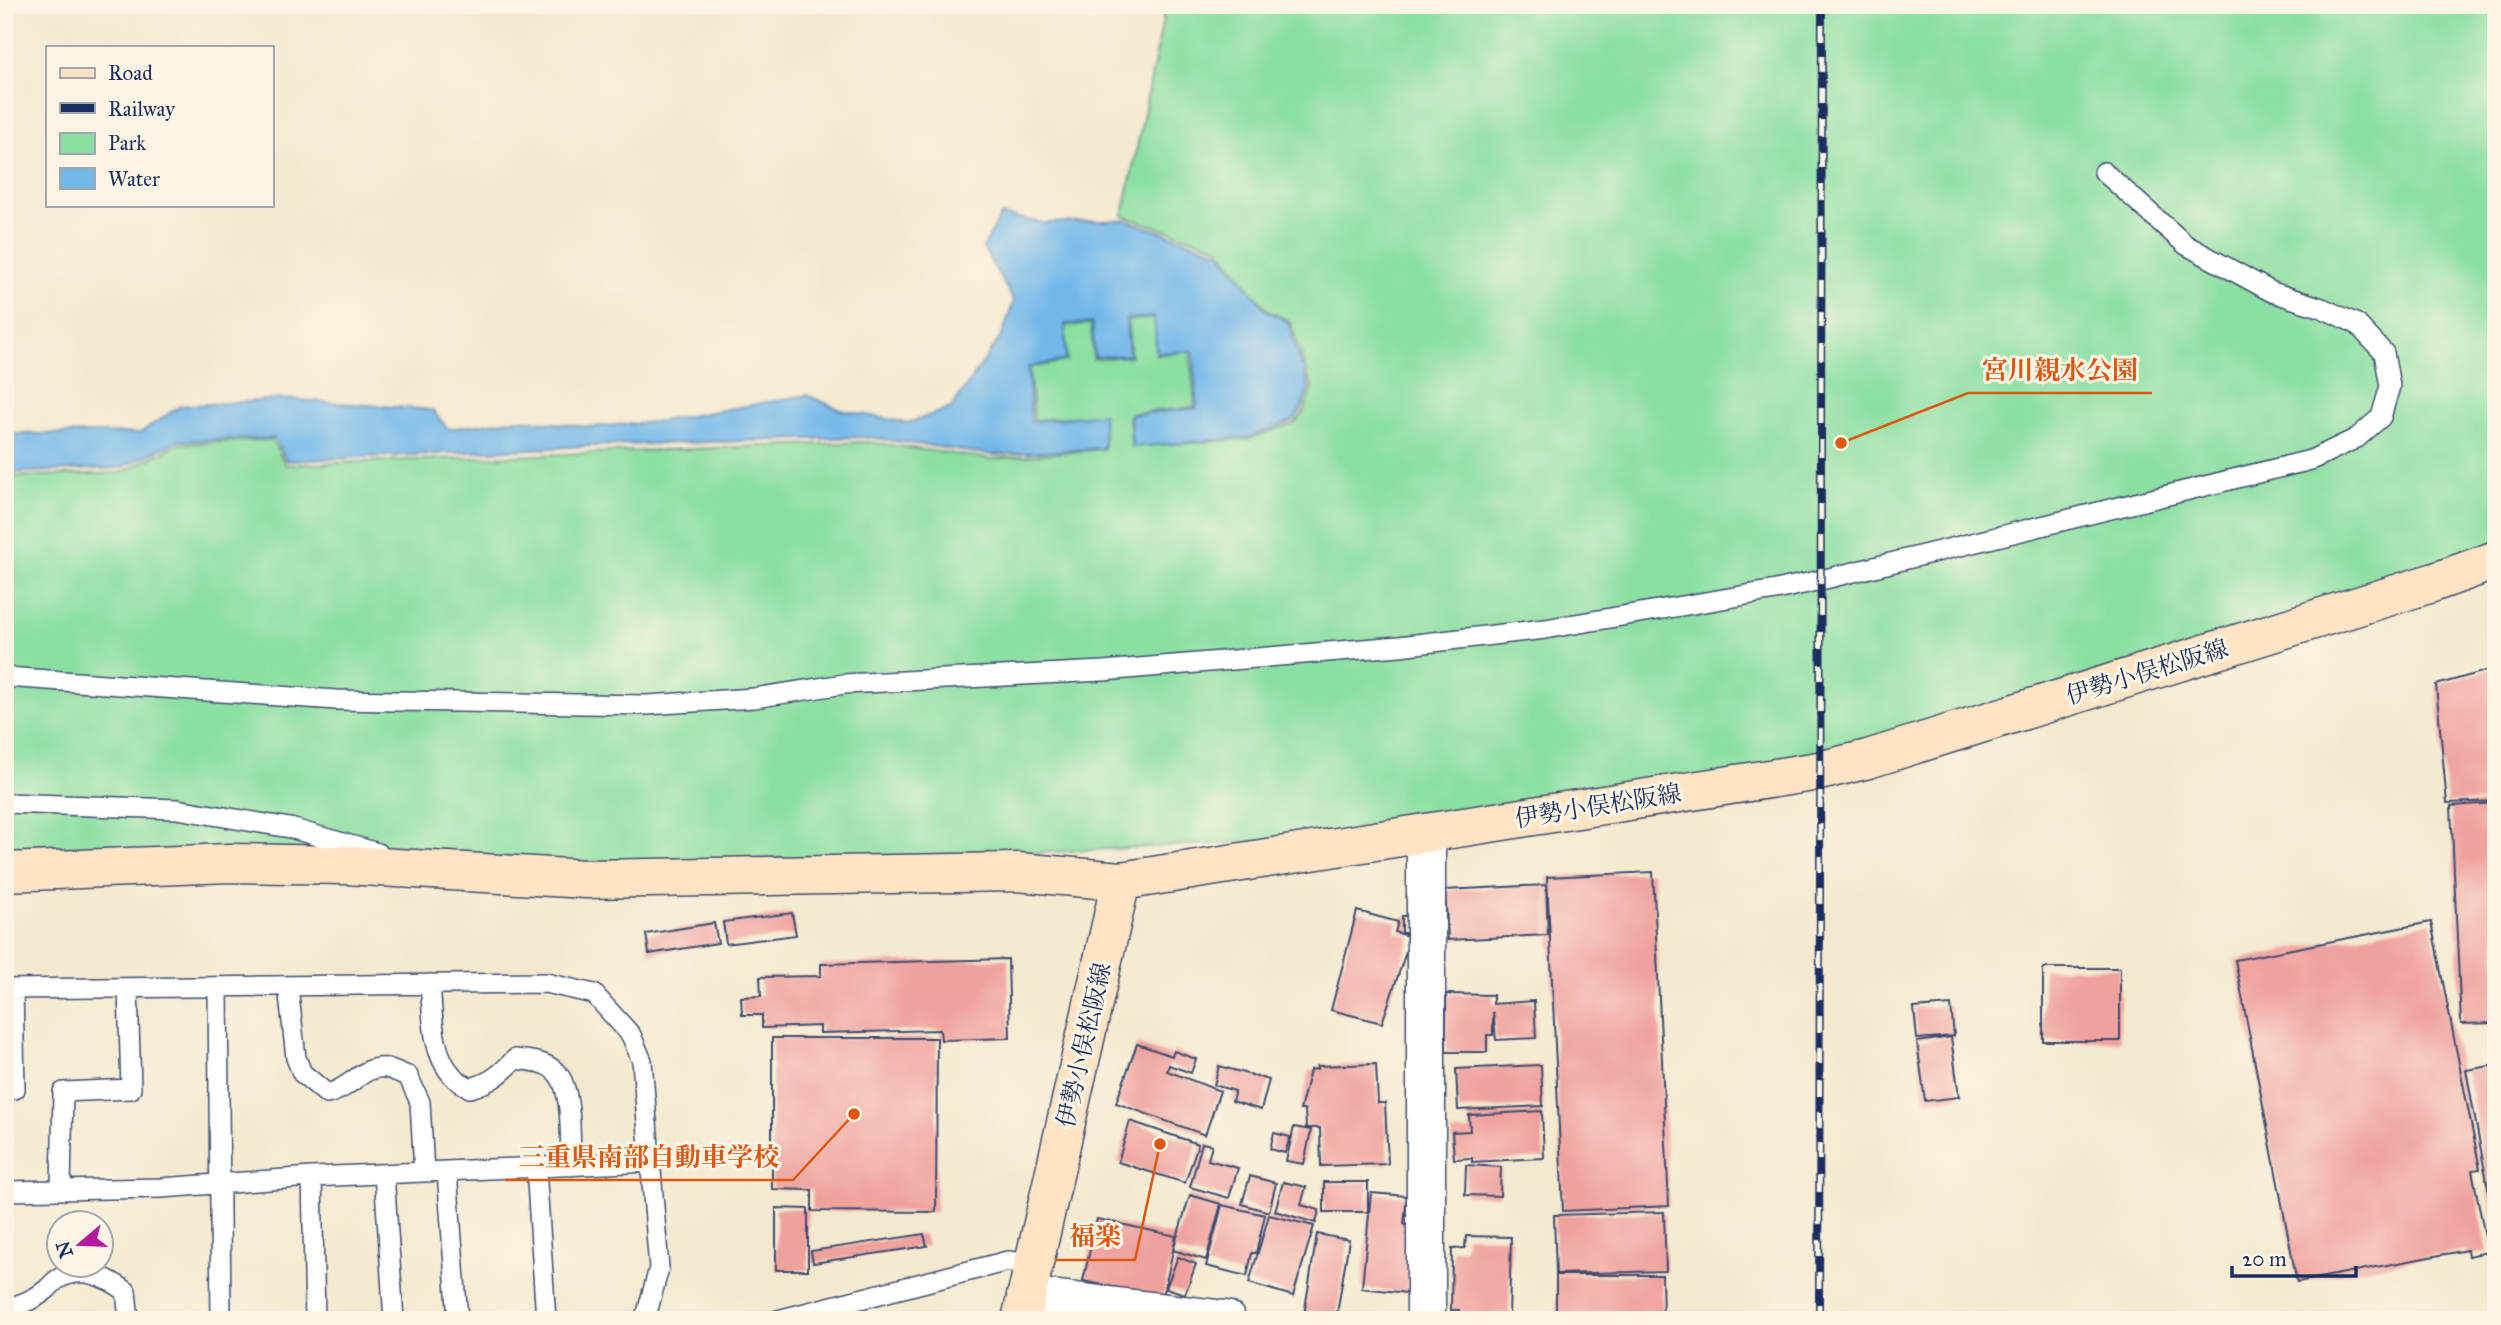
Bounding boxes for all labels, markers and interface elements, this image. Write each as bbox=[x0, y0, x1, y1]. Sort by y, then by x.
legend bbox=[46, 46, 273, 206]
text: Road bbox=[108, 60, 153, 86]
text: Railway bbox=[108, 96, 176, 122]
text: Park bbox=[108, 130, 146, 156]
text: Water bbox=[108, 166, 160, 192]
callout: 宮川親水公園 bbox=[1968, 346, 2152, 393]
text: 宮川親水公園 bbox=[1982, 354, 2138, 386]
street label: 伊勢小俣松阪線 bbox=[2062, 633, 2232, 711]
street label: 伊勢小俣松阪線 bbox=[1513, 778, 1683, 834]
street label: 伊勢小俣松阪線 bbox=[1050, 960, 1118, 1130]
callout: 三重県南部自動車学校 bbox=[505, 1133, 793, 1180]
text: 三重県南部自動車学校 bbox=[519, 1141, 779, 1173]
north arrow bbox=[46, 1210, 116, 1280]
callout: 福楽 bbox=[1055, 1213, 1135, 1260]
text: 福楽 bbox=[1069, 1220, 1121, 1252]
scale bar bbox=[2232, 1234, 2356, 1278]
text: N bbox=[51, 1238, 78, 1261]
text: 20 m bbox=[2242, 1246, 2287, 1272]

